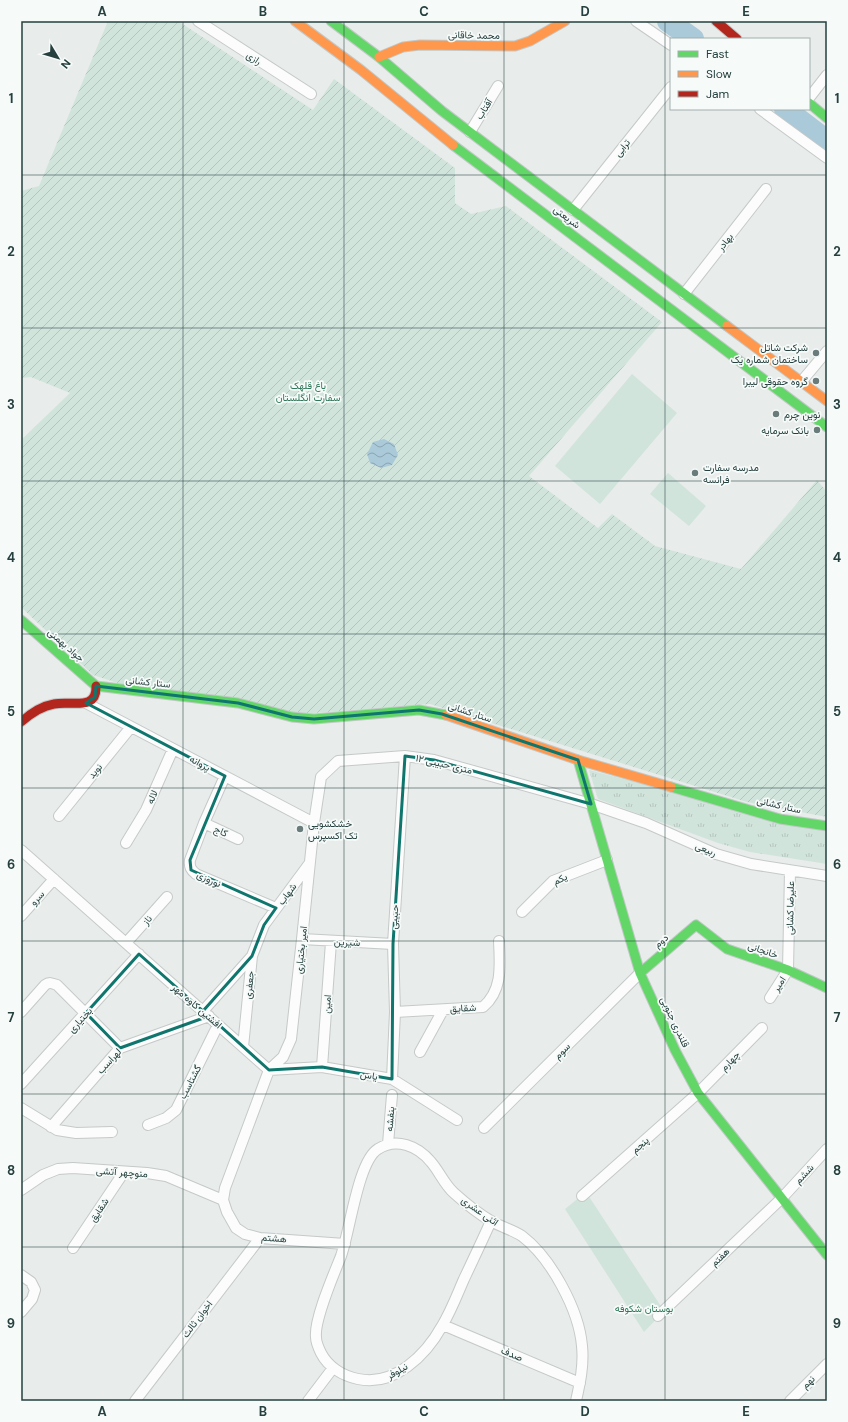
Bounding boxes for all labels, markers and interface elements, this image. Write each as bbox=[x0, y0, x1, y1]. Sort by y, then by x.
text: A bbox=[97, 3, 107, 20]
text: B bbox=[259, 3, 267, 20]
text: C bbox=[419, 3, 429, 20]
text: D bbox=[580, 3, 590, 20]
text: E bbox=[742, 3, 750, 20]
street label: محمد خاقانی bbox=[448, 28, 500, 42]
north arrow bbox=[38, 38, 78, 78]
legend bbox=[670, 38, 810, 110]
text: Fast bbox=[706, 46, 729, 62]
street label: رازی bbox=[244, 48, 264, 68]
text: N bbox=[58, 57, 74, 72]
text: Slow bbox=[706, 66, 732, 82]
text: Jam bbox=[706, 86, 729, 102]
text: 1 bbox=[9, 90, 13, 107]
text: 1 bbox=[835, 90, 839, 107]
street label: آفتاب bbox=[473, 96, 496, 122]
street label: ترابی bbox=[611, 137, 633, 159]
street label: شریعتی bbox=[551, 203, 583, 231]
street label: بهادر bbox=[713, 231, 736, 254]
text: 2 bbox=[7, 243, 15, 260]
text: 2 bbox=[833, 243, 841, 260]
place label: شرکت شاتل ساختمان شماره یک bbox=[731, 341, 808, 366]
marker: شرکت شاتل ساختمان شماره یک bbox=[811, 348, 821, 358]
place label: گروه حقوقی لیبرا bbox=[743, 375, 809, 388]
marker: گروه حقوقی لیبرا bbox=[811, 376, 821, 386]
park label: باغ قلهک سفارت انگلستان bbox=[276, 379, 340, 404]
text: 3 bbox=[7, 396, 15, 413]
text: 3 bbox=[833, 396, 841, 413]
place label: نوین چرم bbox=[784, 408, 821, 422]
marker: نوین چرم bbox=[771, 409, 781, 419]
place label: بانک سرمایه bbox=[761, 424, 809, 437]
marker: بانک سرمایه bbox=[812, 425, 822, 435]
place label: مدرسه سفارت فرانسه bbox=[703, 461, 759, 486]
marker: مدرسه سفارت فرانسه bbox=[690, 468, 700, 478]
text: 4 bbox=[7, 549, 15, 566]
text: 4 bbox=[833, 549, 841, 566]
street label: جواد بهمنی bbox=[45, 626, 87, 665]
street label: ستار کشانی bbox=[125, 673, 171, 691]
street label: ستار کشانی bbox=[446, 699, 494, 725]
text: 5 bbox=[7, 703, 15, 720]
text: 5 bbox=[833, 703, 841, 720]
street label: ۱۲ متری حبیبی bbox=[414, 751, 474, 777]
street label: پروانه bbox=[187, 752, 213, 775]
street label: نوید bbox=[85, 761, 105, 781]
street label: لاله bbox=[143, 788, 161, 806]
street label: ستار کشانی bbox=[755, 794, 803, 816]
place label: خشکشویی تک اکسپرس bbox=[308, 817, 357, 843]
street label: کاج bbox=[212, 822, 230, 840]
marker: خشکشویی تک اکسپرس bbox=[295, 824, 305, 834]
street label: ربیعی bbox=[693, 839, 719, 859]
text: 6 bbox=[7, 856, 15, 873]
text: 6 bbox=[833, 856, 841, 873]
street label: نوروزی bbox=[195, 868, 223, 890]
street label: یکم bbox=[551, 870, 569, 888]
street label: شهاب bbox=[275, 880, 300, 908]
street label: علیرضا کشانی bbox=[783, 881, 797, 935]
street label: سرو bbox=[27, 888, 47, 908]
street label: حبیبی bbox=[387, 904, 401, 930]
street label: ناز bbox=[139, 912, 155, 928]
street label: امیر بختیاری bbox=[292, 925, 310, 975]
street label: دوم bbox=[651, 931, 671, 951]
street label: شیرین bbox=[334, 935, 361, 949]
street label: خانجانی bbox=[746, 939, 780, 961]
street label: جعفری bbox=[241, 970, 257, 1000]
street label: امیر bbox=[769, 974, 789, 995]
street label: افشین کاوه مهر bbox=[169, 980, 225, 1031]
street label: امین bbox=[320, 994, 334, 1014]
street label: قلندری جنوبی bbox=[658, 995, 693, 1050]
street label: شقایق bbox=[450, 1001, 477, 1015]
street label: بختیاری bbox=[65, 1004, 95, 1036]
text: 7 bbox=[8, 1009, 15, 1026]
text: 7 bbox=[834, 1009, 841, 1026]
street label: سوم bbox=[551, 1040, 573, 1062]
street label: لهراسب bbox=[94, 1045, 124, 1077]
street label: چهارم bbox=[717, 1048, 744, 1074]
street label: گشتاسب bbox=[176, 1062, 204, 1101]
street label: یاس bbox=[359, 1067, 379, 1083]
street label: بنفشه bbox=[383, 1106, 397, 1132]
street label: پنجم bbox=[628, 1134, 652, 1157]
street label: ششم bbox=[792, 1161, 817, 1187]
text: 8 bbox=[7, 1162, 15, 1179]
text: 8 bbox=[833, 1162, 841, 1179]
street label: منوچهر آتشی bbox=[96, 1164, 148, 1181]
street label: اثنی عشری bbox=[459, 1193, 501, 1229]
street label: شقایق bbox=[86, 1195, 112, 1225]
street label: هشتم bbox=[261, 1230, 287, 1246]
street label: هفتم bbox=[708, 1245, 732, 1269]
street label: اخوان ثالث bbox=[179, 1298, 215, 1340]
park label: بوستان شکوفه bbox=[615, 1302, 673, 1315]
text: 9 bbox=[7, 1315, 15, 1332]
text: 9 bbox=[833, 1315, 841, 1332]
street label: صدف bbox=[499, 1344, 525, 1364]
street label: نیلوفر bbox=[383, 1360, 410, 1383]
street label: نهم bbox=[798, 1372, 818, 1392]
text: A bbox=[97, 1403, 107, 1420]
text: B bbox=[259, 1403, 267, 1420]
text: C bbox=[419, 1403, 429, 1420]
text: D bbox=[580, 1403, 590, 1420]
text: E bbox=[742, 1403, 750, 1420]

